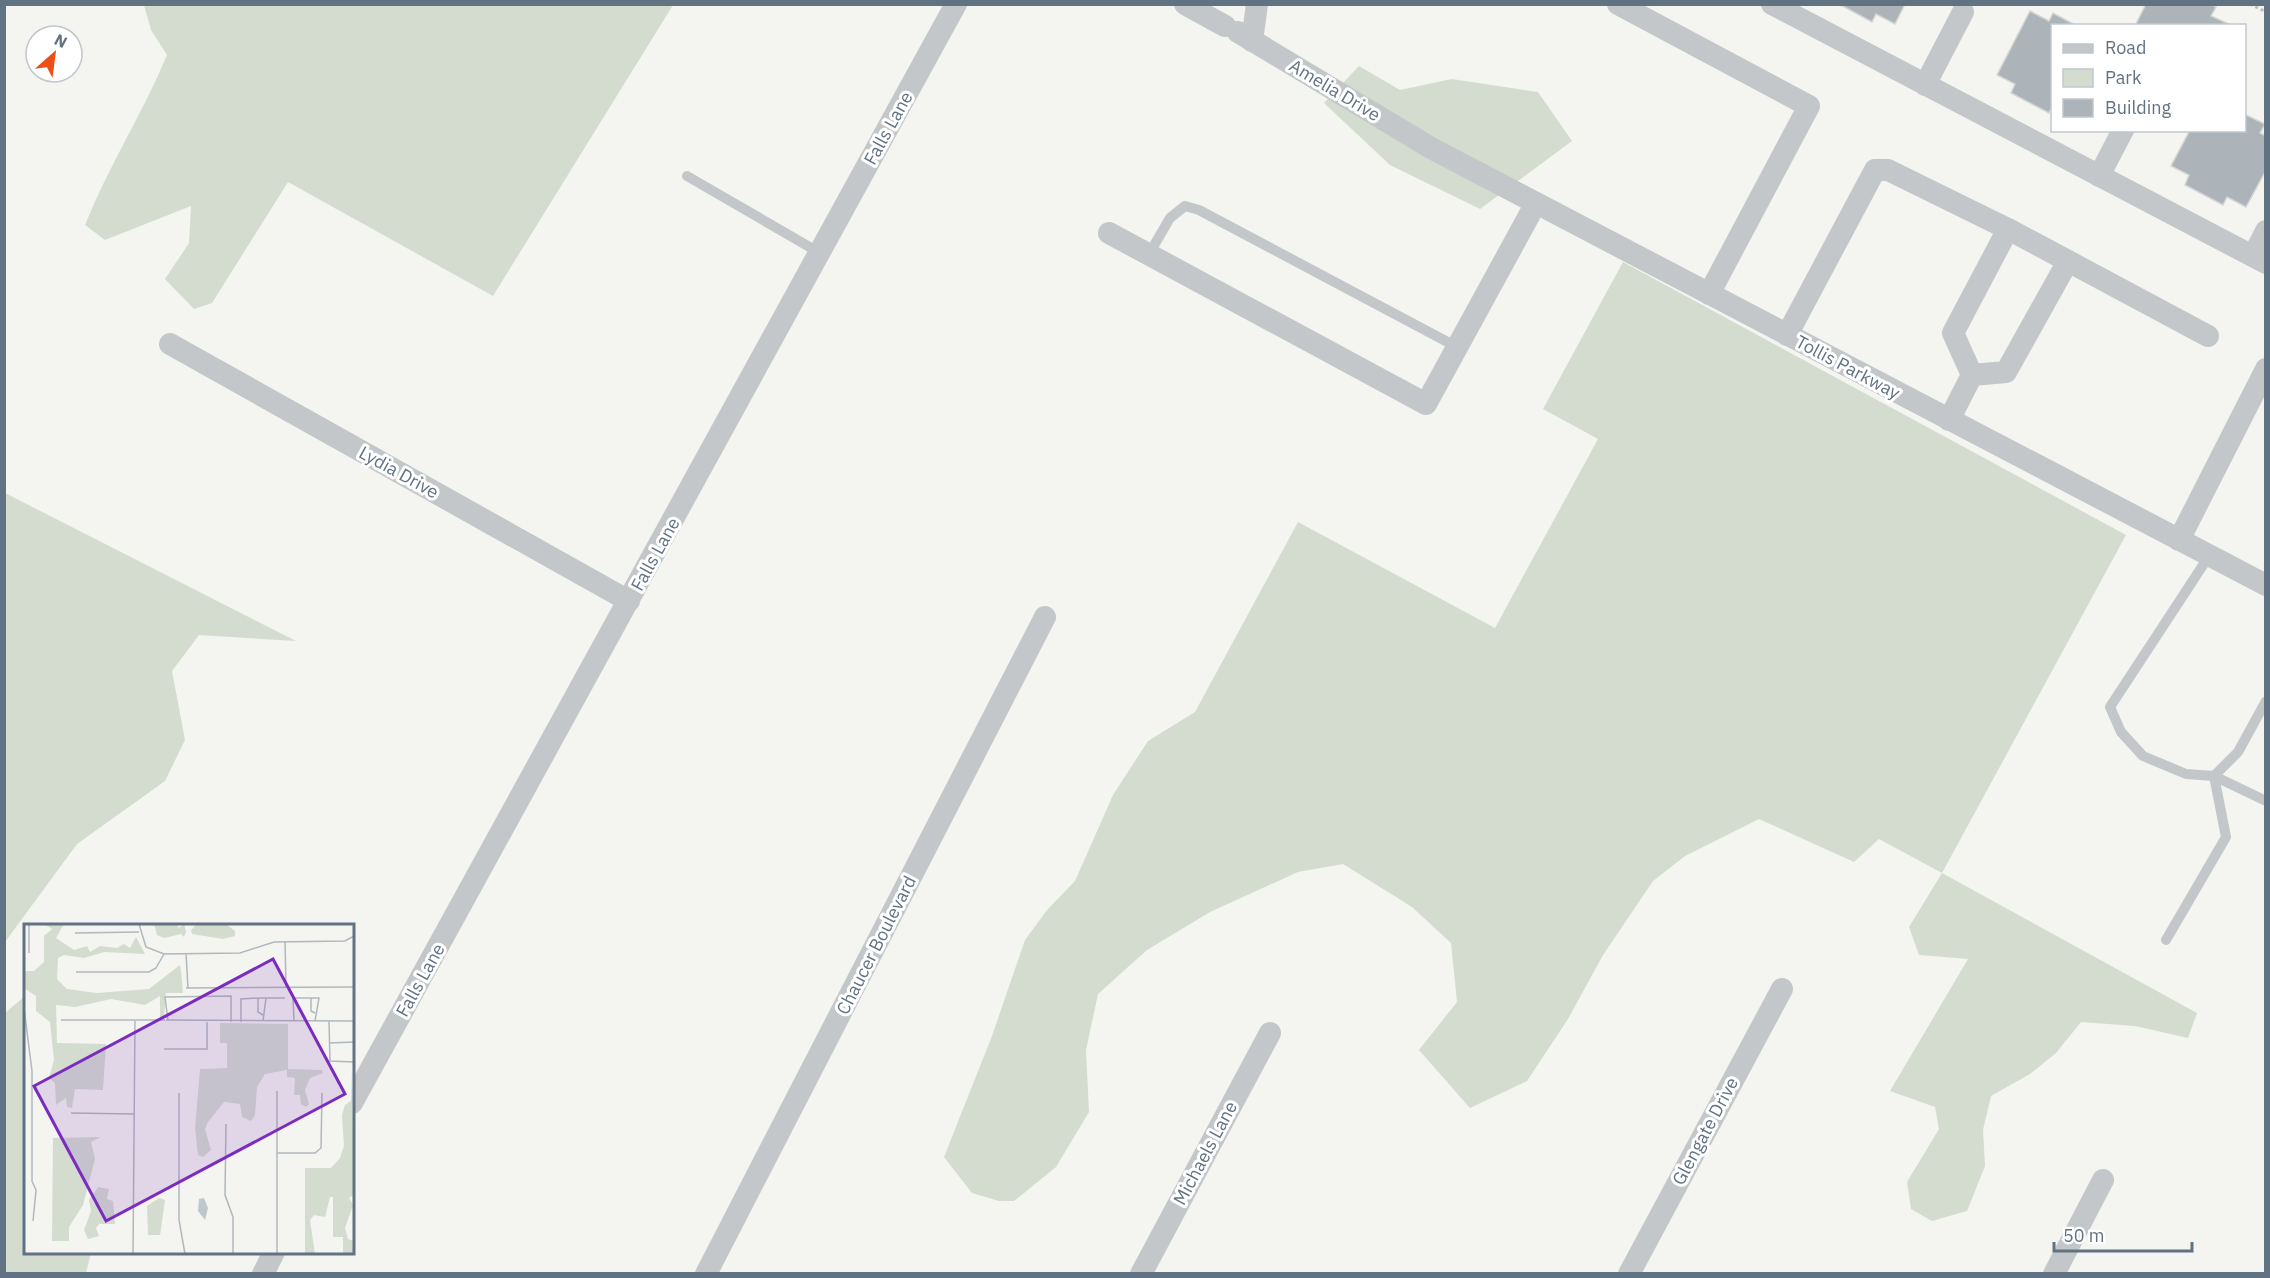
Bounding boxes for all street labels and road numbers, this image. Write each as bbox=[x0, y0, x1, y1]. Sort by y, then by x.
street label: Amelia Drive bbox=[1285, 54, 1385, 126]
street label: Falls Lane bbox=[858, 87, 918, 169]
street label: Tollis Parkway bbox=[1792, 330, 1904, 404]
street label: Lydia Drive bbox=[355, 441, 443, 503]
street label: Falls Lane bbox=[625, 513, 685, 595]
street label: Chaucer Boulevard bbox=[831, 872, 921, 1018]
street label: Falls Lane bbox=[390, 939, 450, 1021]
street label: Glengate Drive bbox=[1667, 1073, 1743, 1189]
street label: Michaels Lane bbox=[1168, 1097, 1242, 1209]

